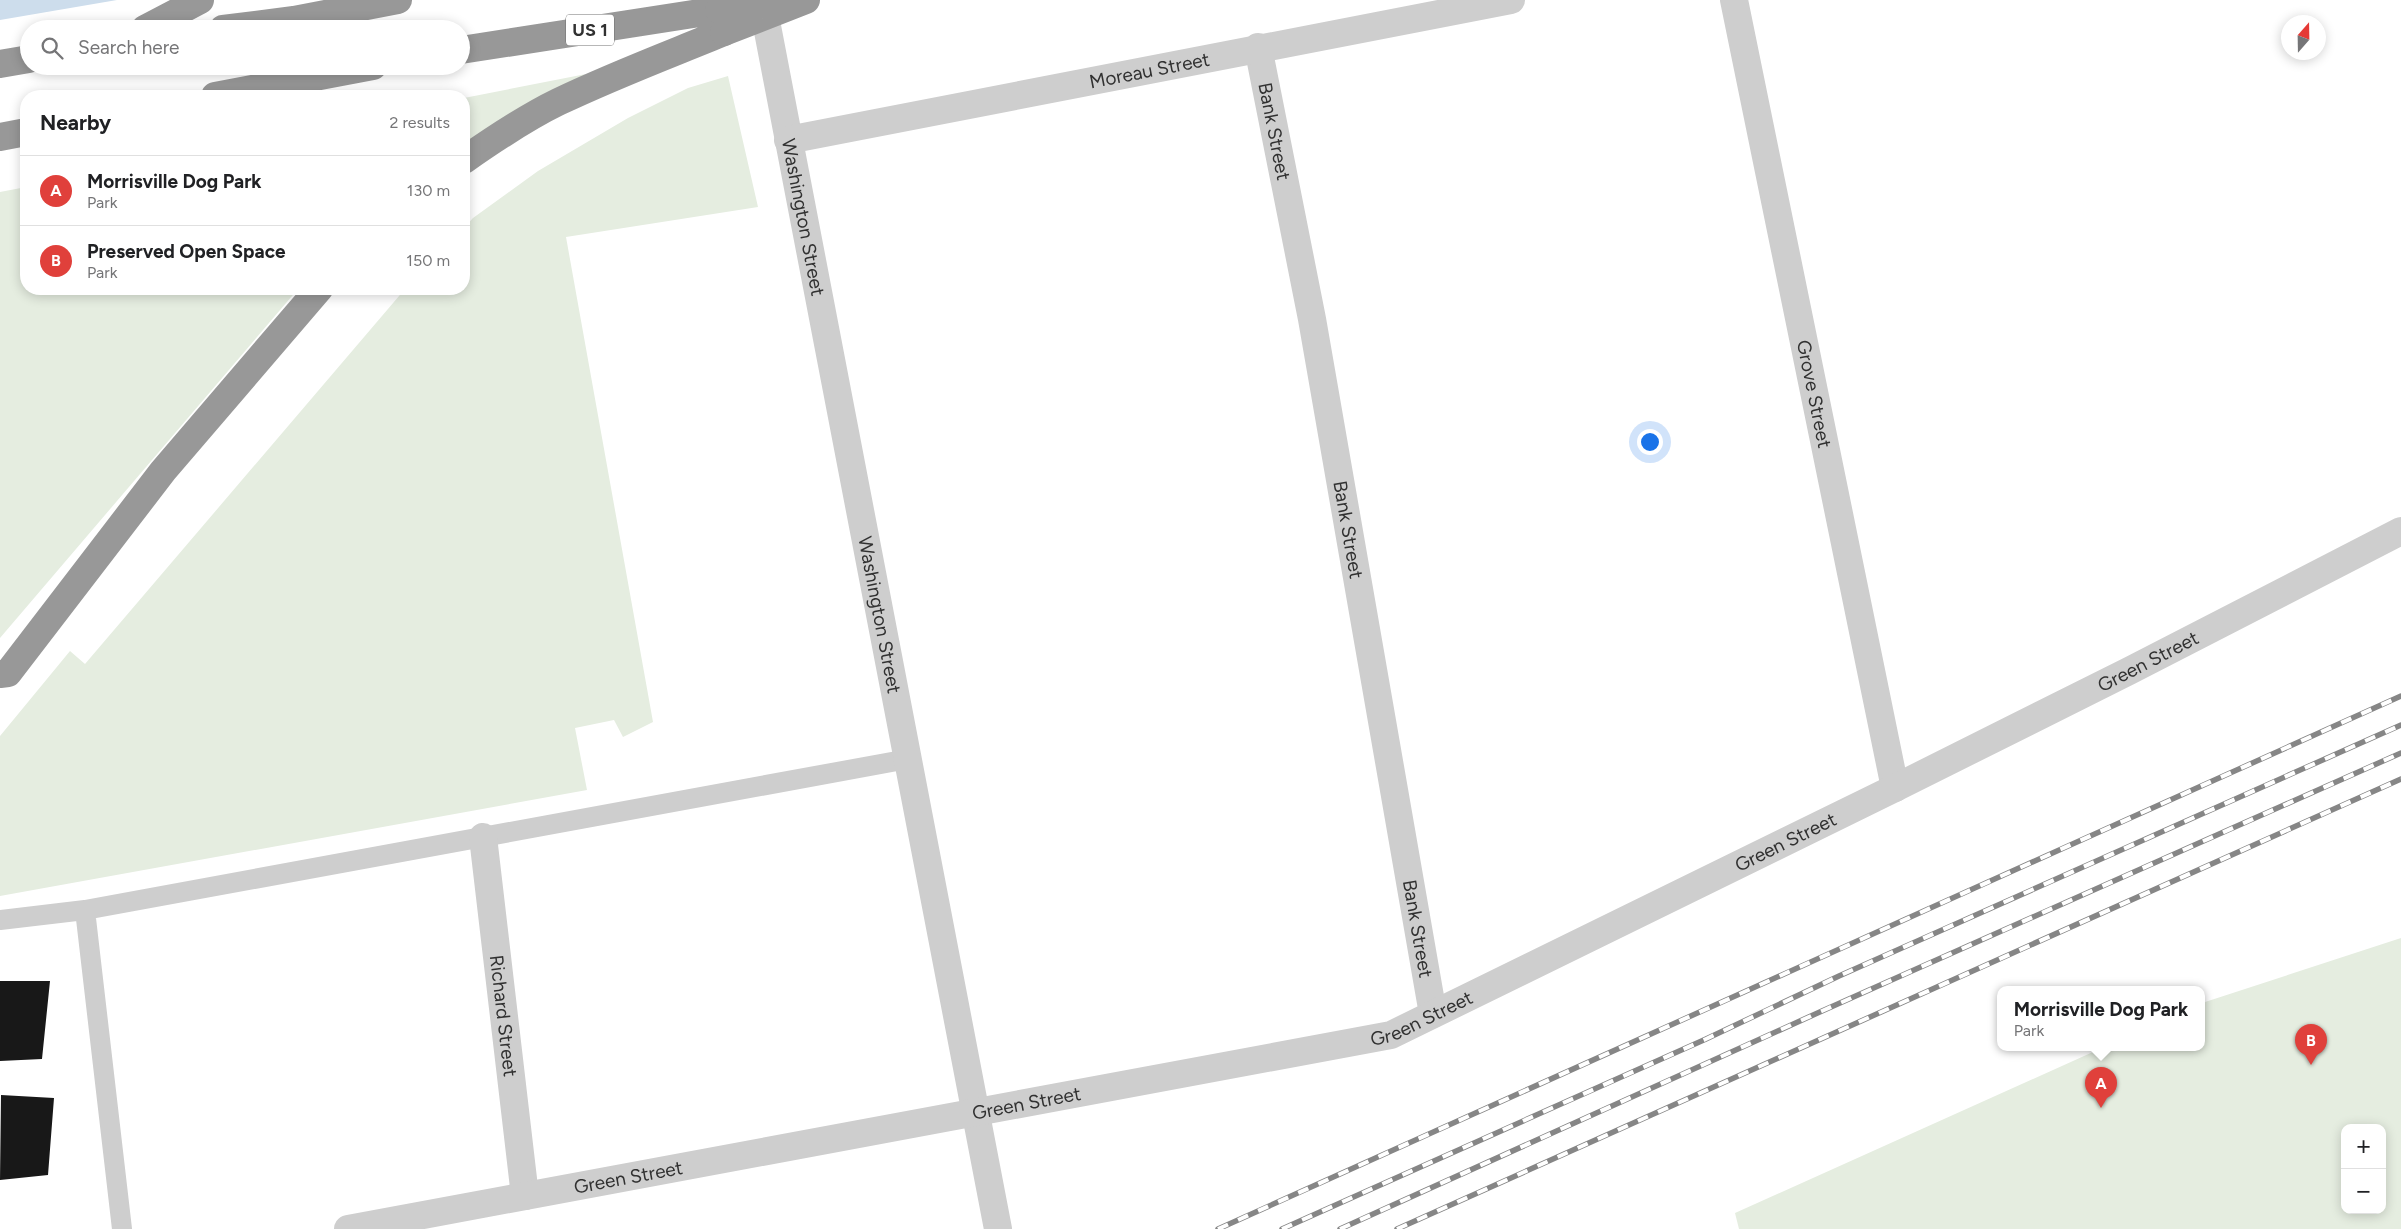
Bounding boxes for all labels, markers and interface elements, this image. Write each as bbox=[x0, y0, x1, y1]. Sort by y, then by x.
road number: US 1 bbox=[566, 14, 614, 46]
north arrow bbox=[2281, 15, 2326, 60]
search box bbox=[20, 20, 470, 75]
icon: search bbox=[38, 34, 66, 62]
text: Search here bbox=[78, 36, 180, 59]
street label: Moreau Street bbox=[1087, 47, 1211, 93]
street label: Bank Street bbox=[1254, 81, 1296, 182]
text: Nearby bbox=[40, 110, 111, 135]
text: 2 results bbox=[390, 113, 450, 132]
street label: Washington Street bbox=[777, 137, 830, 298]
text: Morrisville Dog Park bbox=[87, 170, 262, 193]
text: A bbox=[50, 181, 62, 200]
text: 130 m bbox=[407, 181, 450, 200]
text: Park bbox=[87, 193, 117, 212]
text: Preserved Open Space bbox=[87, 240, 286, 263]
text: B bbox=[51, 251, 61, 270]
text: 150 m bbox=[406, 251, 450, 270]
text: Park bbox=[87, 263, 117, 282]
street label: Grove Street bbox=[1792, 338, 1837, 450]
your location bbox=[1637, 429, 1663, 455]
street label: Bank Street bbox=[1329, 479, 1368, 580]
street label: Washington Street bbox=[854, 534, 906, 695]
street label: Green Street bbox=[2094, 626, 2202, 696]
street label: Green Street bbox=[1731, 807, 1840, 876]
street label: Bank Street bbox=[1398, 878, 1438, 979]
street label: Richard Street bbox=[485, 954, 522, 1078]
street label: Green Street bbox=[1368, 985, 1476, 1050]
popup bbox=[1997, 986, 2205, 1051]
text: Morrisville Dog Park bbox=[2014, 998, 2188, 1021]
text: Park bbox=[2014, 1021, 2044, 1040]
pin: B bbox=[2295, 1024, 2327, 1065]
pin: A bbox=[2085, 1067, 2117, 1108]
street label: Green Street bbox=[970, 1081, 1083, 1124]
map controls bbox=[2341, 1124, 2386, 1214]
button: + bbox=[2341, 1124, 2386, 1169]
street label: Green Street bbox=[572, 1156, 684, 1198]
button: − bbox=[2341, 1169, 2386, 1214]

